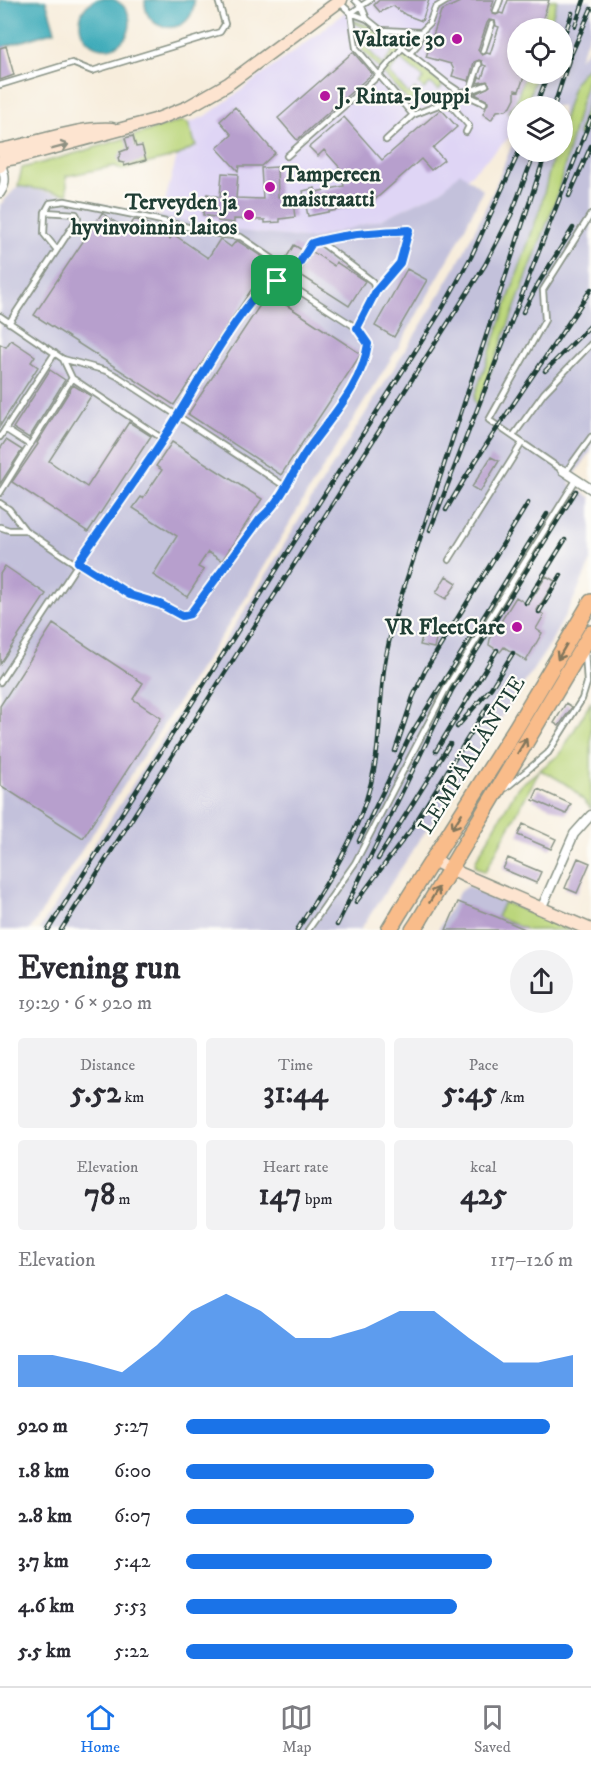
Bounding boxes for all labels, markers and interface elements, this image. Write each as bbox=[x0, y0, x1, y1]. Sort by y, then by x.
map controls bbox=[507, 18, 573, 162]
button: locate bbox=[507, 18, 573, 84]
place label: Valtatie 30 bbox=[353, 26, 445, 53]
marker: Valtatie 30 bbox=[450, 32, 464, 46]
place label: J. Rinta-Jouppi bbox=[334, 83, 470, 110]
marker: J. Rinta-Jouppi bbox=[318, 89, 332, 103]
button: layers bbox=[507, 96, 573, 162]
one-way arrow bbox=[50, 140, 69, 152]
place label: Tampereen maistraatti bbox=[281, 161, 381, 213]
marker: Tampereen maistraatti bbox=[263, 180, 277, 194]
place label: Terveyden ja hyvinvoinnin laitos bbox=[70, 189, 238, 241]
marker: Terveyden ja hyvinvoinnin laitos bbox=[242, 208, 256, 222]
pin bbox=[251, 255, 302, 306]
icon: arrive bbox=[260, 264, 293, 297]
place label: VR FleetCare bbox=[384, 614, 505, 641]
marker: VR FleetCare bbox=[510, 620, 524, 634]
one-way arrow bbox=[556, 643, 568, 660]
street label: LEMPÄÄLÄNTIE bbox=[413, 671, 531, 839]
one-way arrow bbox=[517, 738, 529, 755]
one-way arrow bbox=[451, 812, 463, 829]
one-way arrow bbox=[429, 887, 441, 904]
text: Evening run bbox=[18, 948, 180, 989]
button: share bbox=[510, 950, 573, 1013]
text: 19:29 · 6 × 920 m bbox=[18, 991, 152, 1016]
text: Distance bbox=[80, 1055, 135, 1075]
text: Time bbox=[278, 1055, 313, 1075]
text: Pace bbox=[469, 1055, 498, 1075]
text: 5.52 bbox=[71, 1075, 121, 1112]
text: 31:44 bbox=[263, 1075, 328, 1112]
text: 5:45 bbox=[442, 1075, 497, 1112]
text: km bbox=[121, 1087, 144, 1107]
text: /km bbox=[497, 1087, 525, 1107]
text: Elevation bbox=[77, 1157, 138, 1177]
text: Heart rate bbox=[263, 1157, 328, 1177]
text: kcal bbox=[470, 1157, 497, 1177]
text: 78 bbox=[84, 1177, 115, 1214]
text: 147 bbox=[258, 1177, 302, 1214]
text: 425 bbox=[460, 1177, 507, 1214]
text: m bbox=[115, 1189, 131, 1209]
text: bpm bbox=[302, 1189, 333, 1209]
text: Elevation bbox=[18, 1248, 95, 1273]
text: 117–126 m bbox=[490, 1248, 573, 1273]
text: 920 m bbox=[18, 1414, 68, 1439]
text: 5:27 bbox=[114, 1414, 149, 1439]
text: 1.8 km bbox=[18, 1459, 69, 1484]
text: 6:00 bbox=[114, 1459, 151, 1484]
text: 2.8 km bbox=[18, 1504, 72, 1529]
text: 6:07 bbox=[114, 1504, 151, 1529]
text: 3.7 km bbox=[18, 1549, 69, 1574]
text: 5:42 bbox=[114, 1549, 151, 1574]
text: 4.6 km bbox=[18, 1594, 74, 1619]
text: 5:53 bbox=[114, 1594, 147, 1619]
text: 5.5 km bbox=[18, 1639, 71, 1664]
text: 5:22 bbox=[114, 1639, 149, 1664]
tab: Home bbox=[80, 1701, 120, 1757]
tab: Map bbox=[280, 1701, 313, 1757]
tab: Saved bbox=[474, 1701, 511, 1757]

